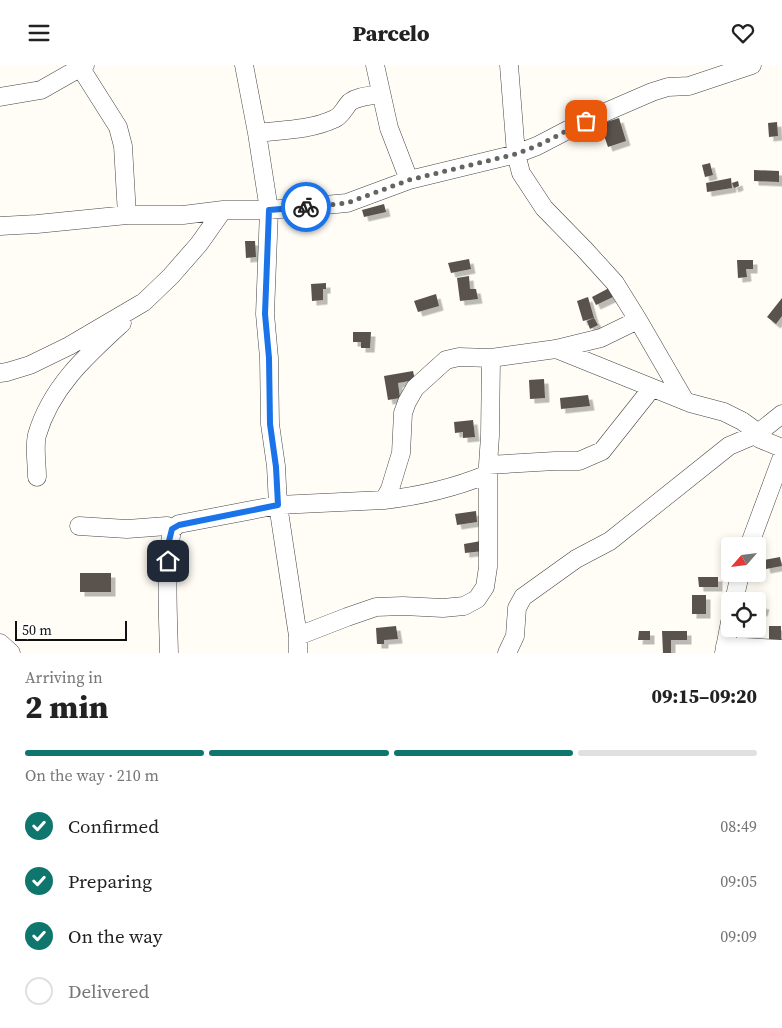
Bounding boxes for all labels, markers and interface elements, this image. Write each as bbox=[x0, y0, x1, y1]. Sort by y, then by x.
text: Parcelo bbox=[352, 18, 430, 48]
icon: menu bbox=[25, 19, 53, 47]
icon: heart bbox=[729, 19, 757, 47]
pin bbox=[565, 100, 607, 142]
icon: bag bbox=[572, 107, 600, 135]
courier bbox=[281, 182, 331, 232]
icon: bike bbox=[292, 193, 320, 221]
north arrow bbox=[721, 537, 766, 583]
map controls bbox=[721, 537, 766, 637]
pin bbox=[147, 540, 189, 582]
icon: home bbox=[154, 547, 182, 575]
button: locate bbox=[721, 592, 766, 637]
scale bar bbox=[15, 618, 128, 641]
text: 50 m bbox=[22, 620, 52, 640]
text: Arriving in bbox=[25, 666, 103, 688]
text: 09:15–09:20 bbox=[652, 683, 757, 709]
text: 2 min bbox=[25, 685, 108, 729]
text: On the way · 210 m bbox=[25, 764, 159, 786]
icon: check bbox=[25, 812, 53, 840]
text: Confirmed bbox=[68, 813, 159, 839]
text: 08:49 bbox=[720, 815, 757, 837]
icon: check bbox=[25, 867, 53, 895]
text: Preparing bbox=[68, 868, 152, 894]
text: 09:05 bbox=[720, 870, 757, 892]
icon: check bbox=[25, 922, 53, 950]
text: On the way bbox=[68, 923, 163, 949]
text: 09:09 bbox=[720, 925, 757, 947]
text: Delivered bbox=[68, 978, 149, 1004]

